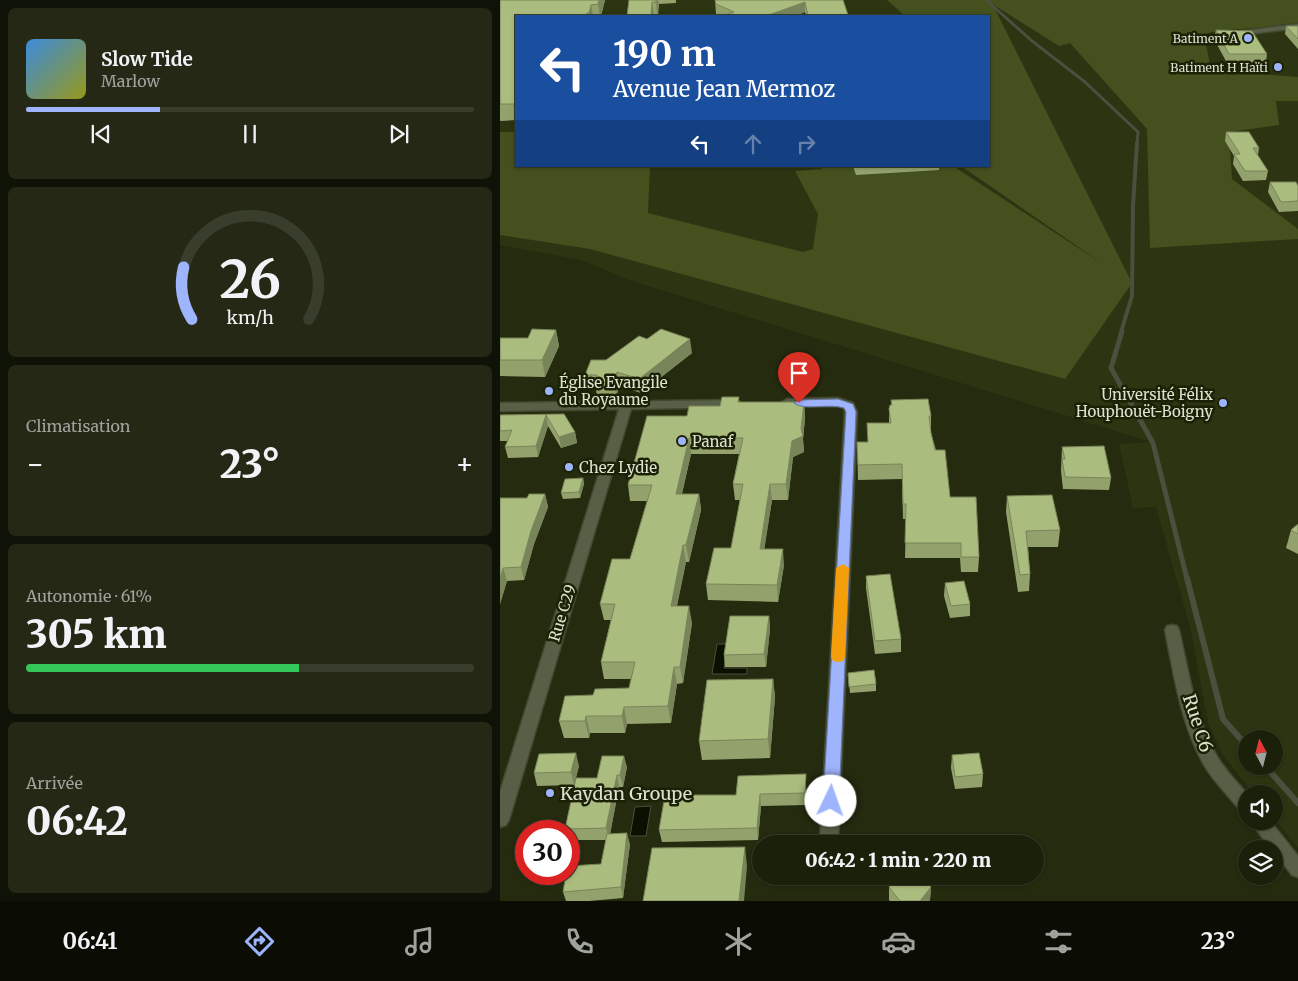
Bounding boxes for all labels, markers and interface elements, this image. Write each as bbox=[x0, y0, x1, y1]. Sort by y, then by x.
place label: Batiment A bbox=[1173, 31, 1239, 46]
text: 190 m bbox=[613, 32, 716, 76]
marker: Batiment A bbox=[1242, 32, 1254, 44]
icon: left bbox=[530, 35, 595, 100]
text: Slow Tide bbox=[101, 47, 193, 71]
place label: Batiment H Haïti bbox=[1170, 60, 1268, 75]
marker: Batiment H Haïti bbox=[1272, 61, 1284, 73]
text: Marlow bbox=[101, 71, 160, 91]
text: Avenue Jean Mermoz bbox=[613, 75, 835, 103]
icon: previous bbox=[87, 120, 115, 148]
icon: pause bbox=[236, 120, 264, 148]
icon: next bbox=[385, 120, 413, 148]
icon: left bbox=[686, 130, 714, 158]
icon: ahead bbox=[739, 130, 767, 158]
icon: right bbox=[792, 130, 820, 158]
text: 26 bbox=[219, 247, 281, 312]
text: km/h bbox=[226, 306, 274, 329]
pin bbox=[778, 352, 820, 403]
icon: arrive bbox=[785, 359, 813, 387]
place label: Église Evangile du Royaume bbox=[559, 372, 668, 409]
marker: Église Evangile du Royaume bbox=[543, 385, 555, 397]
place label: Université Félix Houphouët-Boigny bbox=[1076, 385, 1213, 421]
marker: Université Félix Houphouët-Boigny bbox=[1217, 397, 1229, 409]
text: Climatisation bbox=[26, 416, 130, 436]
place label: Panaf bbox=[692, 432, 734, 451]
marker: Panaf bbox=[676, 435, 688, 447]
text: 23° bbox=[220, 441, 280, 488]
text: − bbox=[26, 446, 45, 482]
text: + bbox=[455, 446, 474, 482]
place label: Chez Lydie bbox=[579, 458, 657, 477]
marker: Chez Lydie bbox=[563, 461, 575, 473]
street label: Rue C29 bbox=[544, 582, 580, 644]
text: Autonomie · 61% bbox=[26, 586, 152, 606]
text: 305 km bbox=[26, 611, 167, 658]
street label: Rue C6 bbox=[1178, 691, 1218, 755]
north arrow bbox=[1238, 730, 1282, 775]
map controls bbox=[1238, 730, 1283, 885]
text: Arrivée bbox=[26, 773, 83, 793]
position arrow bbox=[804, 774, 856, 826]
place label: Kaydan Groupe bbox=[560, 782, 692, 805]
button: sound bbox=[1238, 785, 1283, 830]
marker: Kaydan Groupe bbox=[544, 787, 556, 799]
text: 06:42 bbox=[26, 798, 128, 845]
speed limit sign: 30 bbox=[515, 820, 580, 885]
button: layers bbox=[1238, 840, 1283, 885]
text: 06:42 · 1 min · 220 m bbox=[805, 848, 991, 872]
icon: directions bbox=[242, 924, 277, 959]
icon: music bbox=[402, 924, 437, 959]
icon: phone bbox=[562, 924, 597, 959]
icon: climate bbox=[721, 924, 756, 959]
icon: car bbox=[881, 924, 916, 959]
icon: filters bbox=[1041, 924, 1076, 959]
text: 06:41 bbox=[62, 927, 117, 955]
text: 23° bbox=[1201, 927, 1236, 955]

